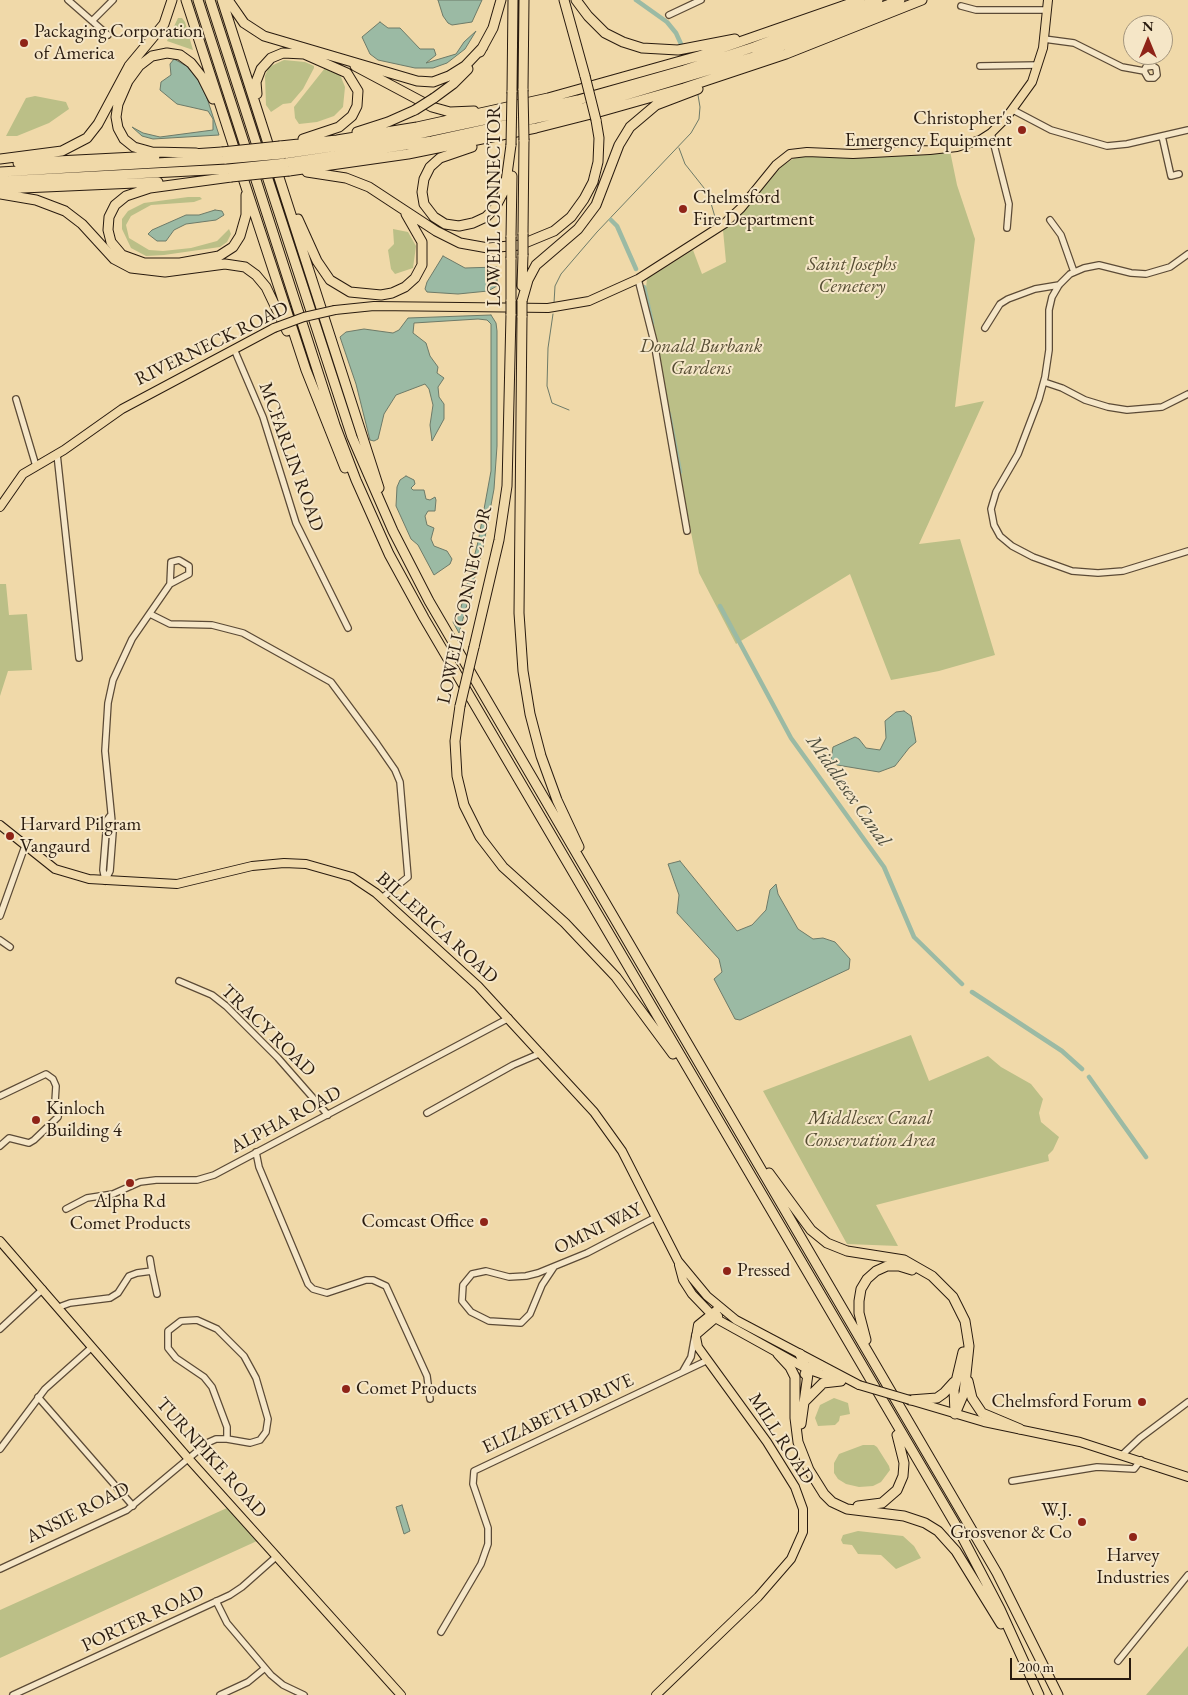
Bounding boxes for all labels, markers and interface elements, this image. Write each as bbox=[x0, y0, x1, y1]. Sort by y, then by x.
north arrow bbox=[1123, 15, 1173, 65]
text: N bbox=[1142, 17, 1154, 35]
place label: Packaging Corporation of America bbox=[34, 21, 203, 65]
marker: Packaging Corporation of America bbox=[18, 37, 30, 49]
street label: LOWELL CONNECTOR bbox=[484, 105, 506, 307]
place label: Christopher's Emergency Equipment bbox=[845, 108, 1012, 152]
marker: Christopher's Emergency Equipment bbox=[1016, 124, 1028, 136]
place label: Chelmsford Fire Department bbox=[693, 187, 814, 231]
marker: Chelmsford Fire Department bbox=[677, 203, 689, 215]
park label: Saint Josephs Cemetery bbox=[807, 254, 897, 298]
street label: RIVERNECK ROAD bbox=[132, 297, 292, 391]
park label: Donald Burbank Gardens bbox=[640, 336, 762, 380]
street label: MCFARLIN ROAD bbox=[253, 379, 329, 535]
street label: LOWELL CONNECTOR bbox=[433, 504, 497, 706]
water label: Middlesex Canal bbox=[801, 730, 895, 852]
place label: Harvard Pilgram Vangaurd bbox=[20, 814, 141, 858]
marker: Harvard Pilgram Vangaurd bbox=[4, 830, 16, 842]
street label: BILLERICA ROAD bbox=[371, 867, 503, 989]
street label: TRACY ROAD bbox=[216, 980, 320, 1082]
street label: ALPHA ROAD bbox=[227, 1081, 345, 1159]
place label: Kinloch Building 4 bbox=[46, 1098, 122, 1142]
park label: Middlesex Canal Conservation Area bbox=[804, 1108, 936, 1152]
marker: Kinloch Building 4 bbox=[30, 1114, 42, 1126]
marker: Alpha Rd Comet Products bbox=[124, 1177, 136, 1189]
place label: Alpha Rd Comet Products bbox=[70, 1191, 190, 1235]
street label: OMNI WAY bbox=[551, 1198, 645, 1260]
place label: Comcast Office bbox=[361, 1211, 474, 1233]
marker: Comcast Office bbox=[478, 1216, 490, 1228]
place label: Pressed bbox=[737, 1260, 790, 1282]
marker: Pressed bbox=[721, 1265, 733, 1277]
street label: ELIZABETH DRIVE bbox=[479, 1369, 637, 1459]
place label: Comet Products bbox=[356, 1378, 477, 1400]
marker: Comet Products bbox=[340, 1383, 352, 1395]
street label: MILL ROAD bbox=[743, 1389, 819, 1489]
place label: Chelmsford Forum bbox=[991, 1391, 1132, 1413]
street label: TURNPIKE ROAD bbox=[151, 1393, 271, 1523]
marker: Chelmsford Forum bbox=[1136, 1396, 1148, 1408]
street label: ANSIE ROAD bbox=[23, 1477, 133, 1549]
place label: W.J. Grosvenor & Co bbox=[950, 1500, 1072, 1544]
marker: W.J. Grosvenor & Co bbox=[1076, 1516, 1088, 1528]
marker: Harvey Industries bbox=[1127, 1531, 1139, 1543]
place label: Harvey Industries bbox=[1097, 1545, 1169, 1589]
street label: PORTER ROAD bbox=[78, 1581, 208, 1657]
scale bar bbox=[1013, 1648, 1134, 1680]
text: 200 m bbox=[1018, 1657, 1054, 1676]

